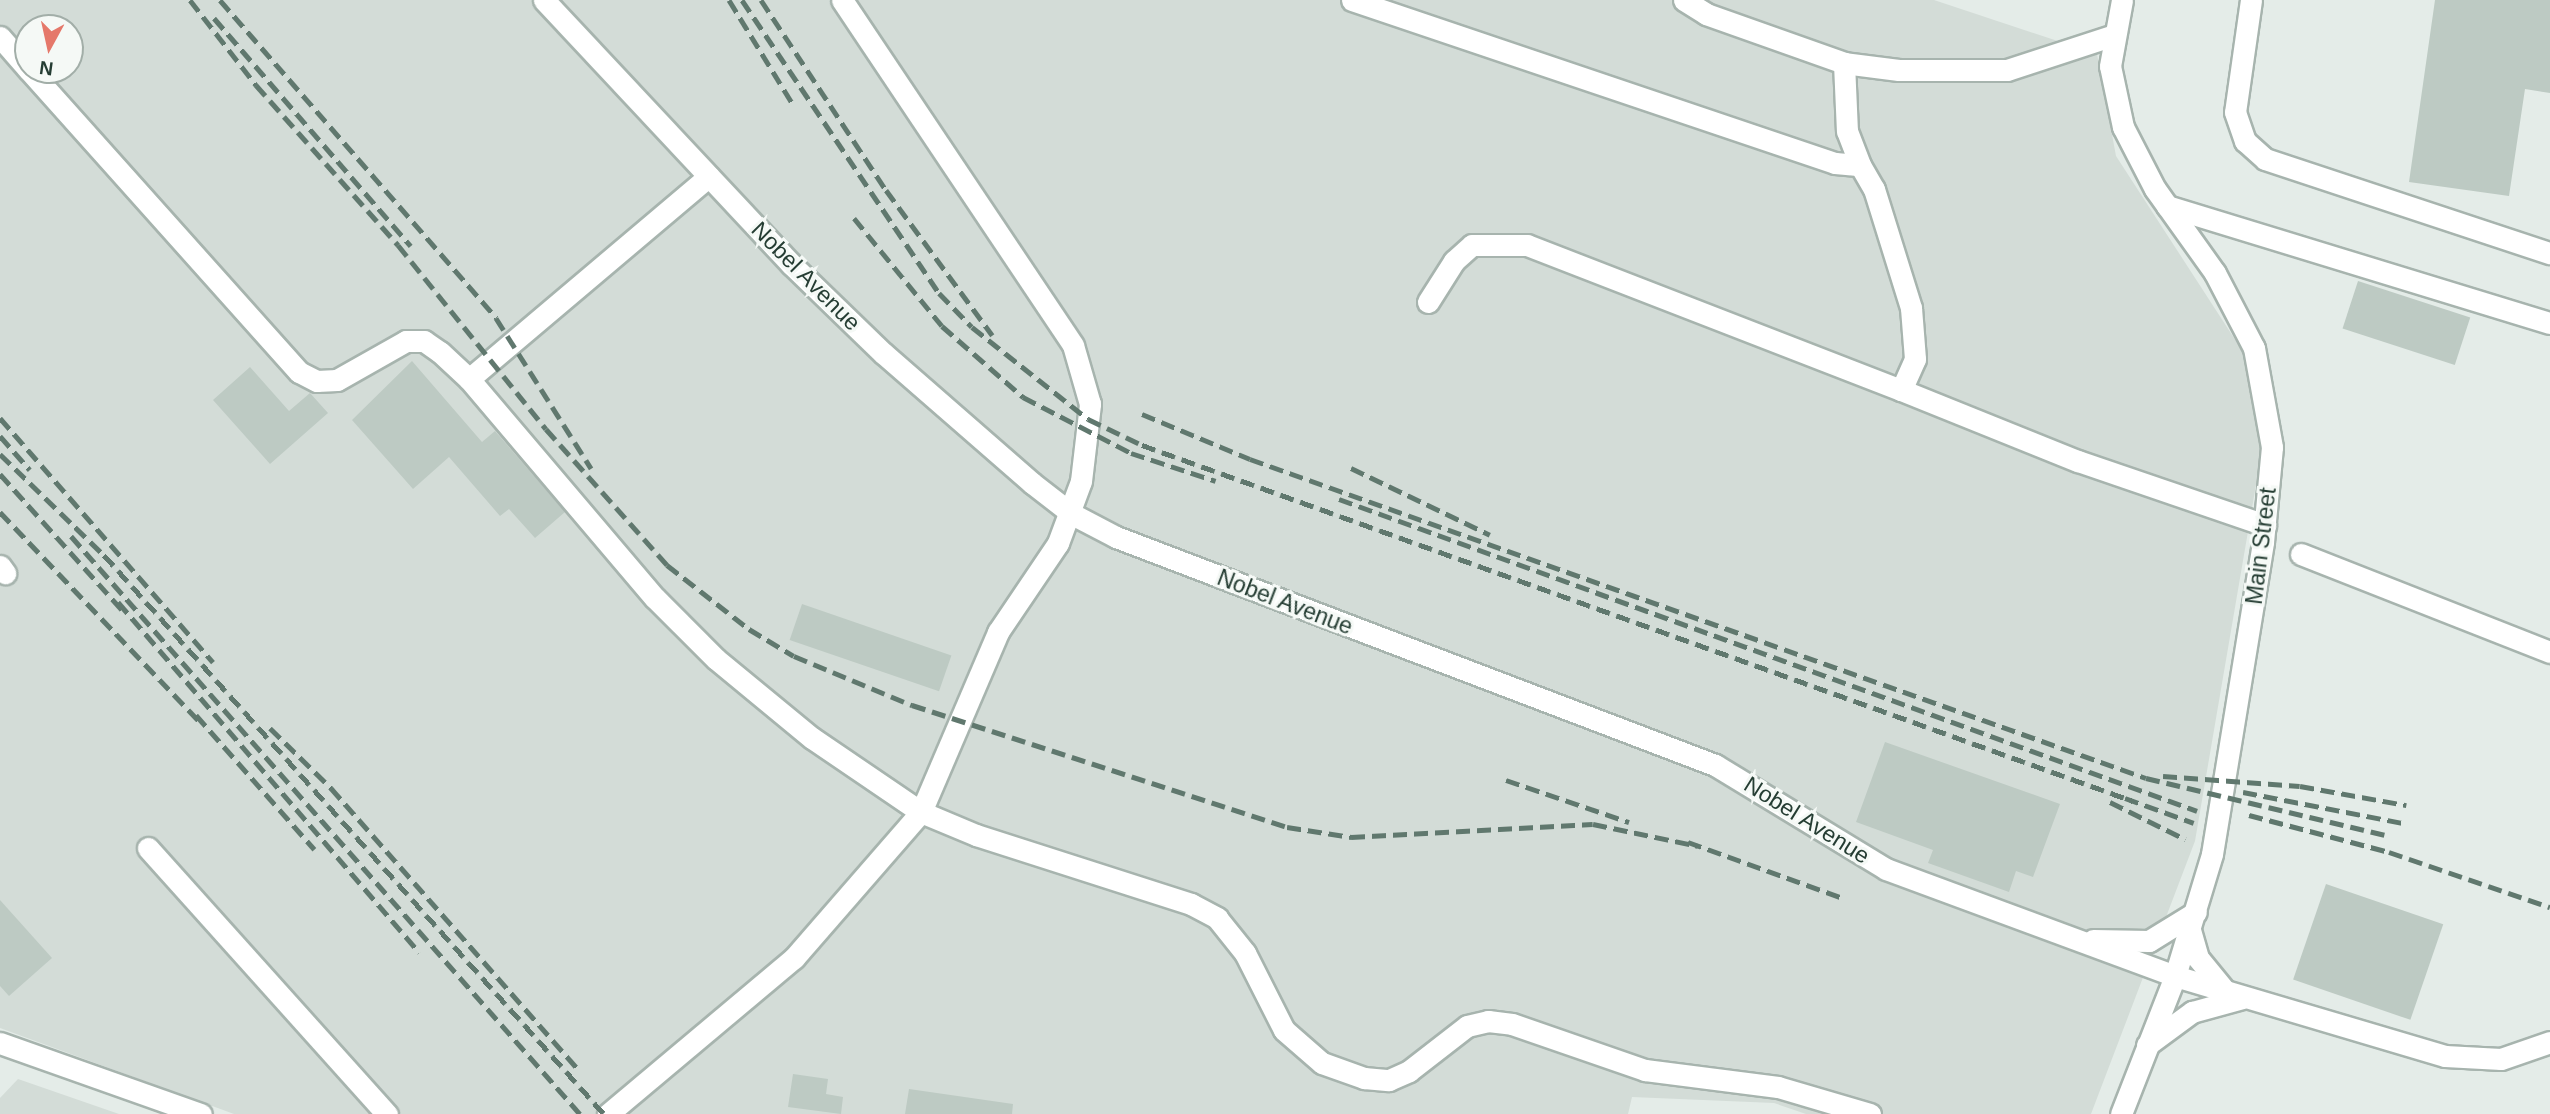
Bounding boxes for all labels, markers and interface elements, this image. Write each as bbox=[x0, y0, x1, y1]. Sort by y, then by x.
north arrow bbox=[14, 14, 84, 84]
text: N bbox=[38, 57, 55, 80]
street label: Nobel Avenue bbox=[745, 215, 867, 337]
street label: Main Street bbox=[2240, 486, 2282, 606]
street label: Nobel Avenue bbox=[1213, 563, 1357, 641]
street label: Nobel Avenue bbox=[1739, 770, 1875, 870]

